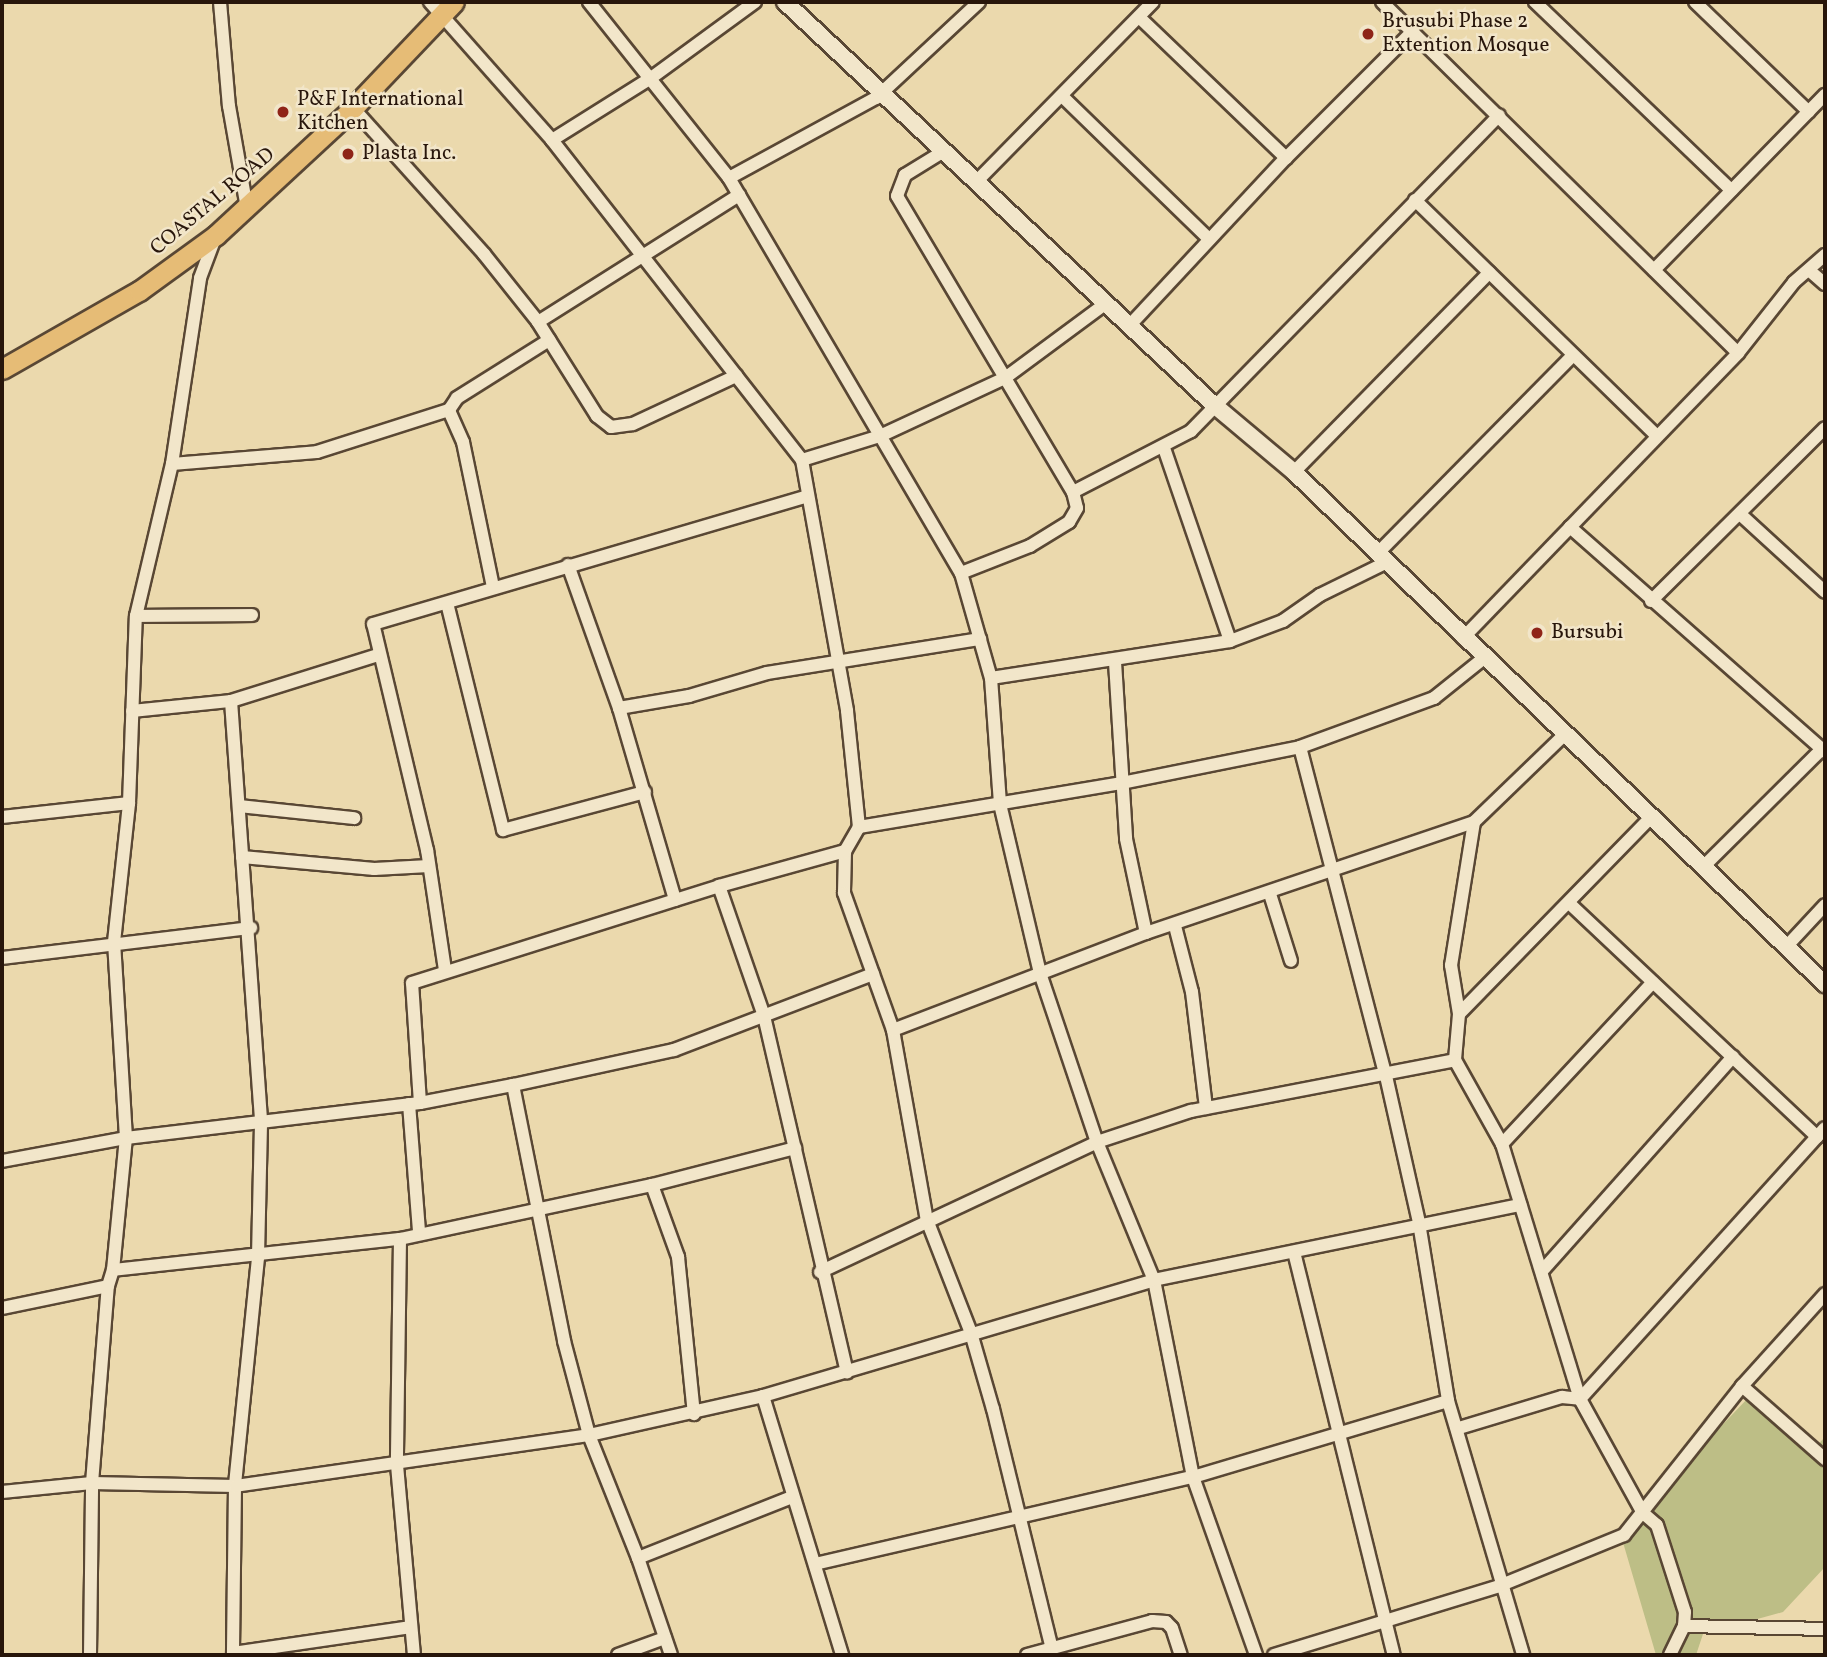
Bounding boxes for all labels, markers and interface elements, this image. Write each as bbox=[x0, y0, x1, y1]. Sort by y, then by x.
place label: Brusubi Phase 2 Extention Mosque bbox=[1382, 9, 1549, 59]
marker: Brusubi Phase 2 Extention Mosque bbox=[1360, 26, 1376, 42]
place label: P&F International Kitchen bbox=[297, 87, 463, 137]
marker: P&F International Kitchen bbox=[275, 104, 291, 120]
place label: Plasta Inc. bbox=[362, 141, 456, 167]
street label: COASTAL ROAD bbox=[146, 143, 280, 261]
marker: Plasta Inc. bbox=[340, 146, 356, 162]
place label: Bursubi bbox=[1551, 620, 1623, 646]
marker: Bursubi bbox=[1529, 625, 1545, 641]

